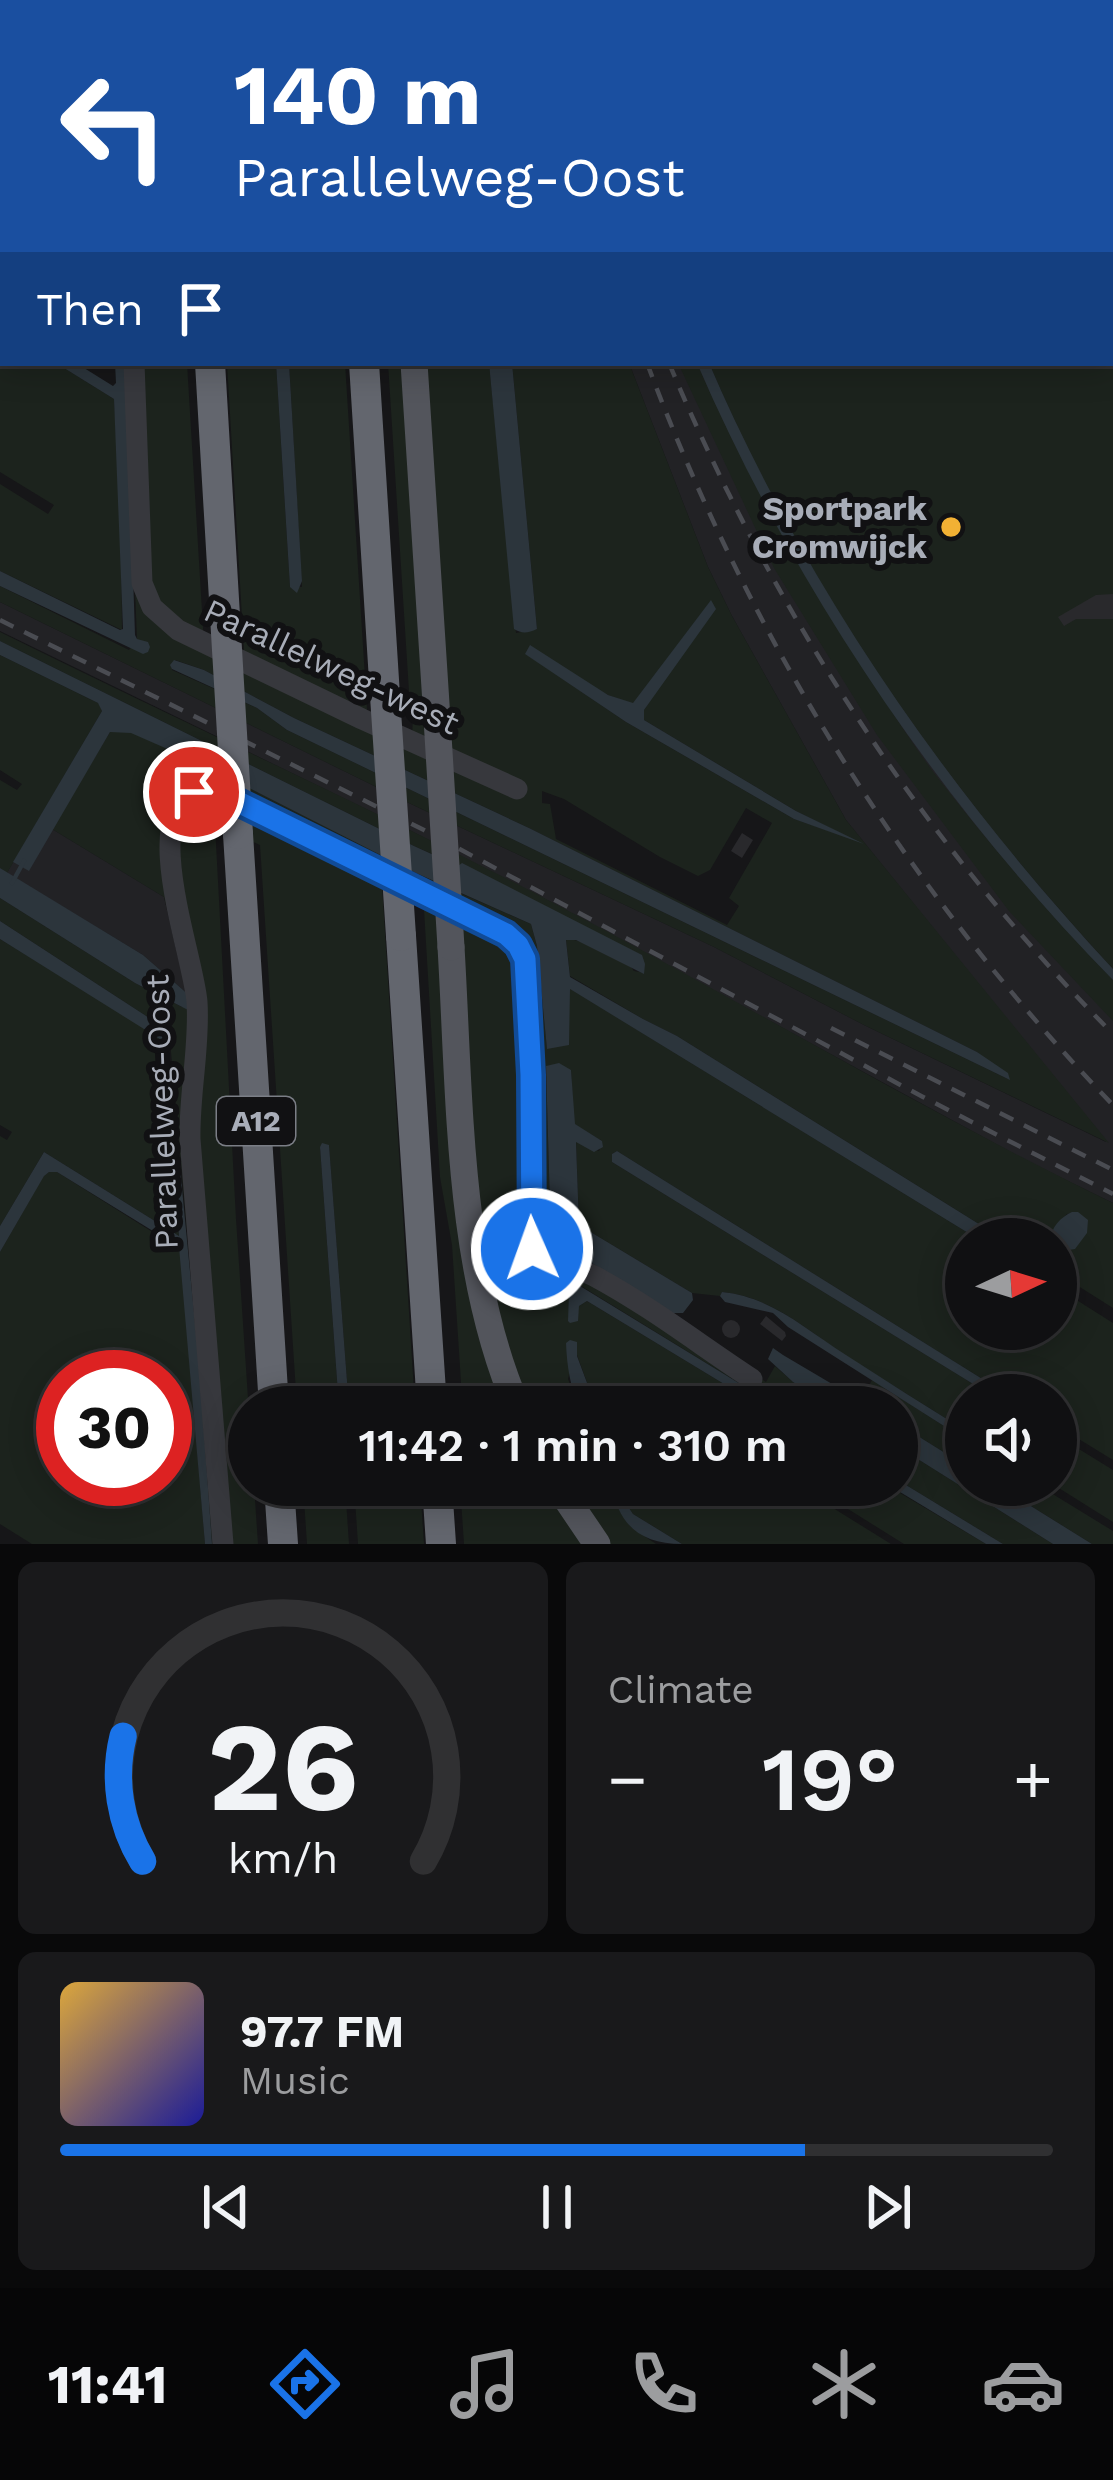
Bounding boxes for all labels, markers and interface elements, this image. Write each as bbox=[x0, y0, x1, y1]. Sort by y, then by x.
text: 140 m bbox=[234, 46, 482, 144]
icon: left bbox=[36, 48, 192, 204]
text: Parallelweg-Oost bbox=[234, 146, 685, 209]
icon: arrive bbox=[168, 276, 234, 342]
text: Then bbox=[36, 283, 144, 336]
place label: Sportpark Cromwijck bbox=[752, 489, 927, 566]
marker: Sportpark Cromwijck bbox=[938, 514, 964, 540]
street label: Parallelweg-west bbox=[198, 590, 465, 743]
pin bbox=[143, 741, 245, 843]
icon: arrive bbox=[161, 759, 227, 825]
street label: Parallelweg-Oost bbox=[137, 973, 186, 1250]
road number: A12 bbox=[217, 1097, 295, 1145]
position arrow bbox=[469, 1186, 595, 1312]
north arrow bbox=[945, 1218, 1077, 1350]
map controls bbox=[945, 1218, 1077, 1506]
speed limit sign: 30 bbox=[36, 1350, 192, 1506]
button: sound bbox=[945, 1374, 1077, 1506]
text: 11:42 · 1 min · 310 m bbox=[359, 1419, 787, 1472]
text: Climate bbox=[608, 1667, 754, 1712]
text: 26 bbox=[207, 1694, 358, 1840]
text: 19° bbox=[762, 1726, 898, 1832]
text: − bbox=[608, 1741, 647, 1818]
text: + bbox=[1013, 1741, 1053, 1818]
text: km/h bbox=[227, 1833, 338, 1883]
text: 97.7 FM bbox=[240, 2005, 404, 2058]
text: Music bbox=[240, 2058, 350, 2103]
icon: previous bbox=[193, 2174, 259, 2240]
icon: pause bbox=[524, 2174, 590, 2240]
icon: next bbox=[855, 2174, 921, 2240]
icon: directions bbox=[263, 2342, 347, 2426]
icon: music bbox=[443, 2342, 527, 2426]
icon: phone bbox=[622, 2342, 706, 2426]
icon: climate bbox=[802, 2342, 886, 2426]
icon: car bbox=[981, 2342, 1065, 2426]
text: 11:41 bbox=[48, 2353, 167, 2416]

